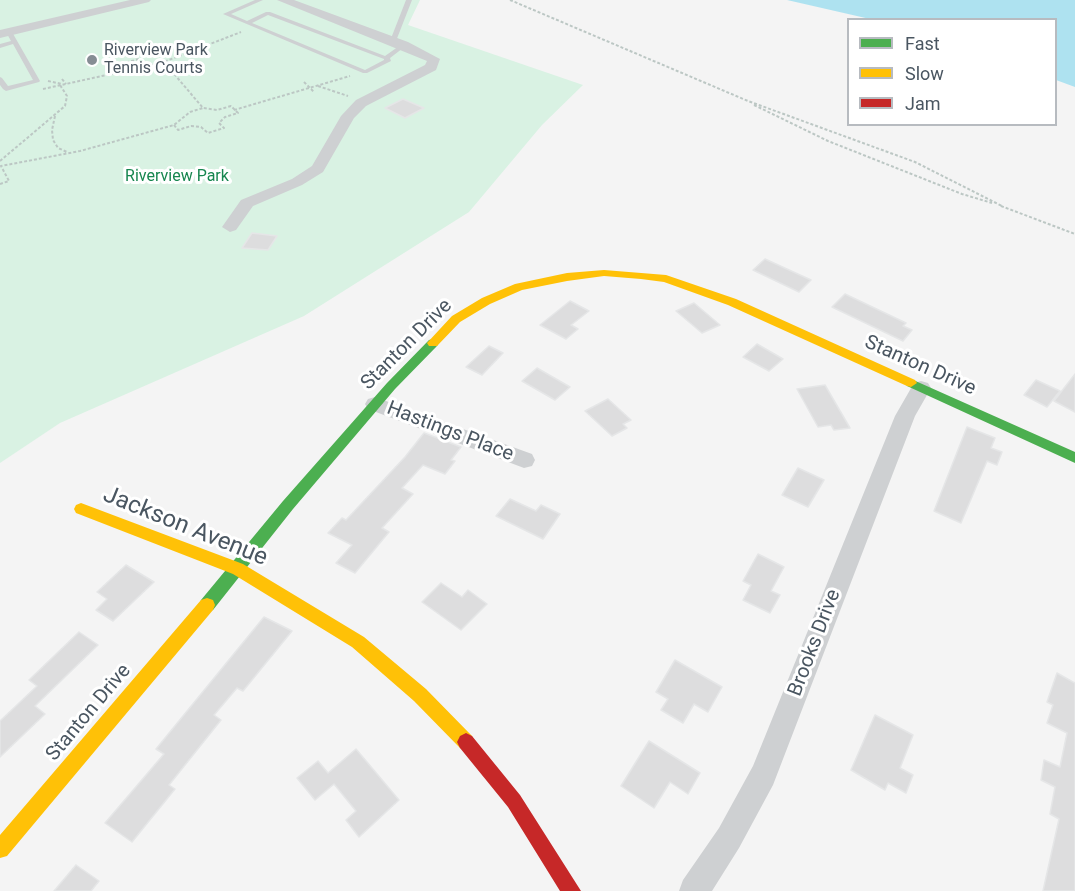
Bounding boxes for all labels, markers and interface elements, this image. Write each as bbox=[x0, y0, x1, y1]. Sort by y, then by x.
legend bbox=[847, 18, 1057, 126]
text: Fast bbox=[905, 33, 940, 54]
place label: Riverview Park Tennis Courts bbox=[104, 41, 208, 79]
marker: Riverview Park Tennis Courts bbox=[85, 53, 99, 67]
text: Slow bbox=[905, 63, 944, 84]
text: Jam bbox=[905, 93, 941, 114]
park label: Riverview Park bbox=[125, 167, 229, 187]
street label: Stanton Drive bbox=[356, 294, 458, 396]
street label: Stanton Drive bbox=[861, 331, 979, 401]
street label: Hastings Place bbox=[383, 397, 517, 467]
street label: Jackson Avenue bbox=[99, 481, 271, 573]
street label: Brooks Drive bbox=[784, 586, 846, 700]
street label: Stanton Drive bbox=[42, 660, 136, 766]

